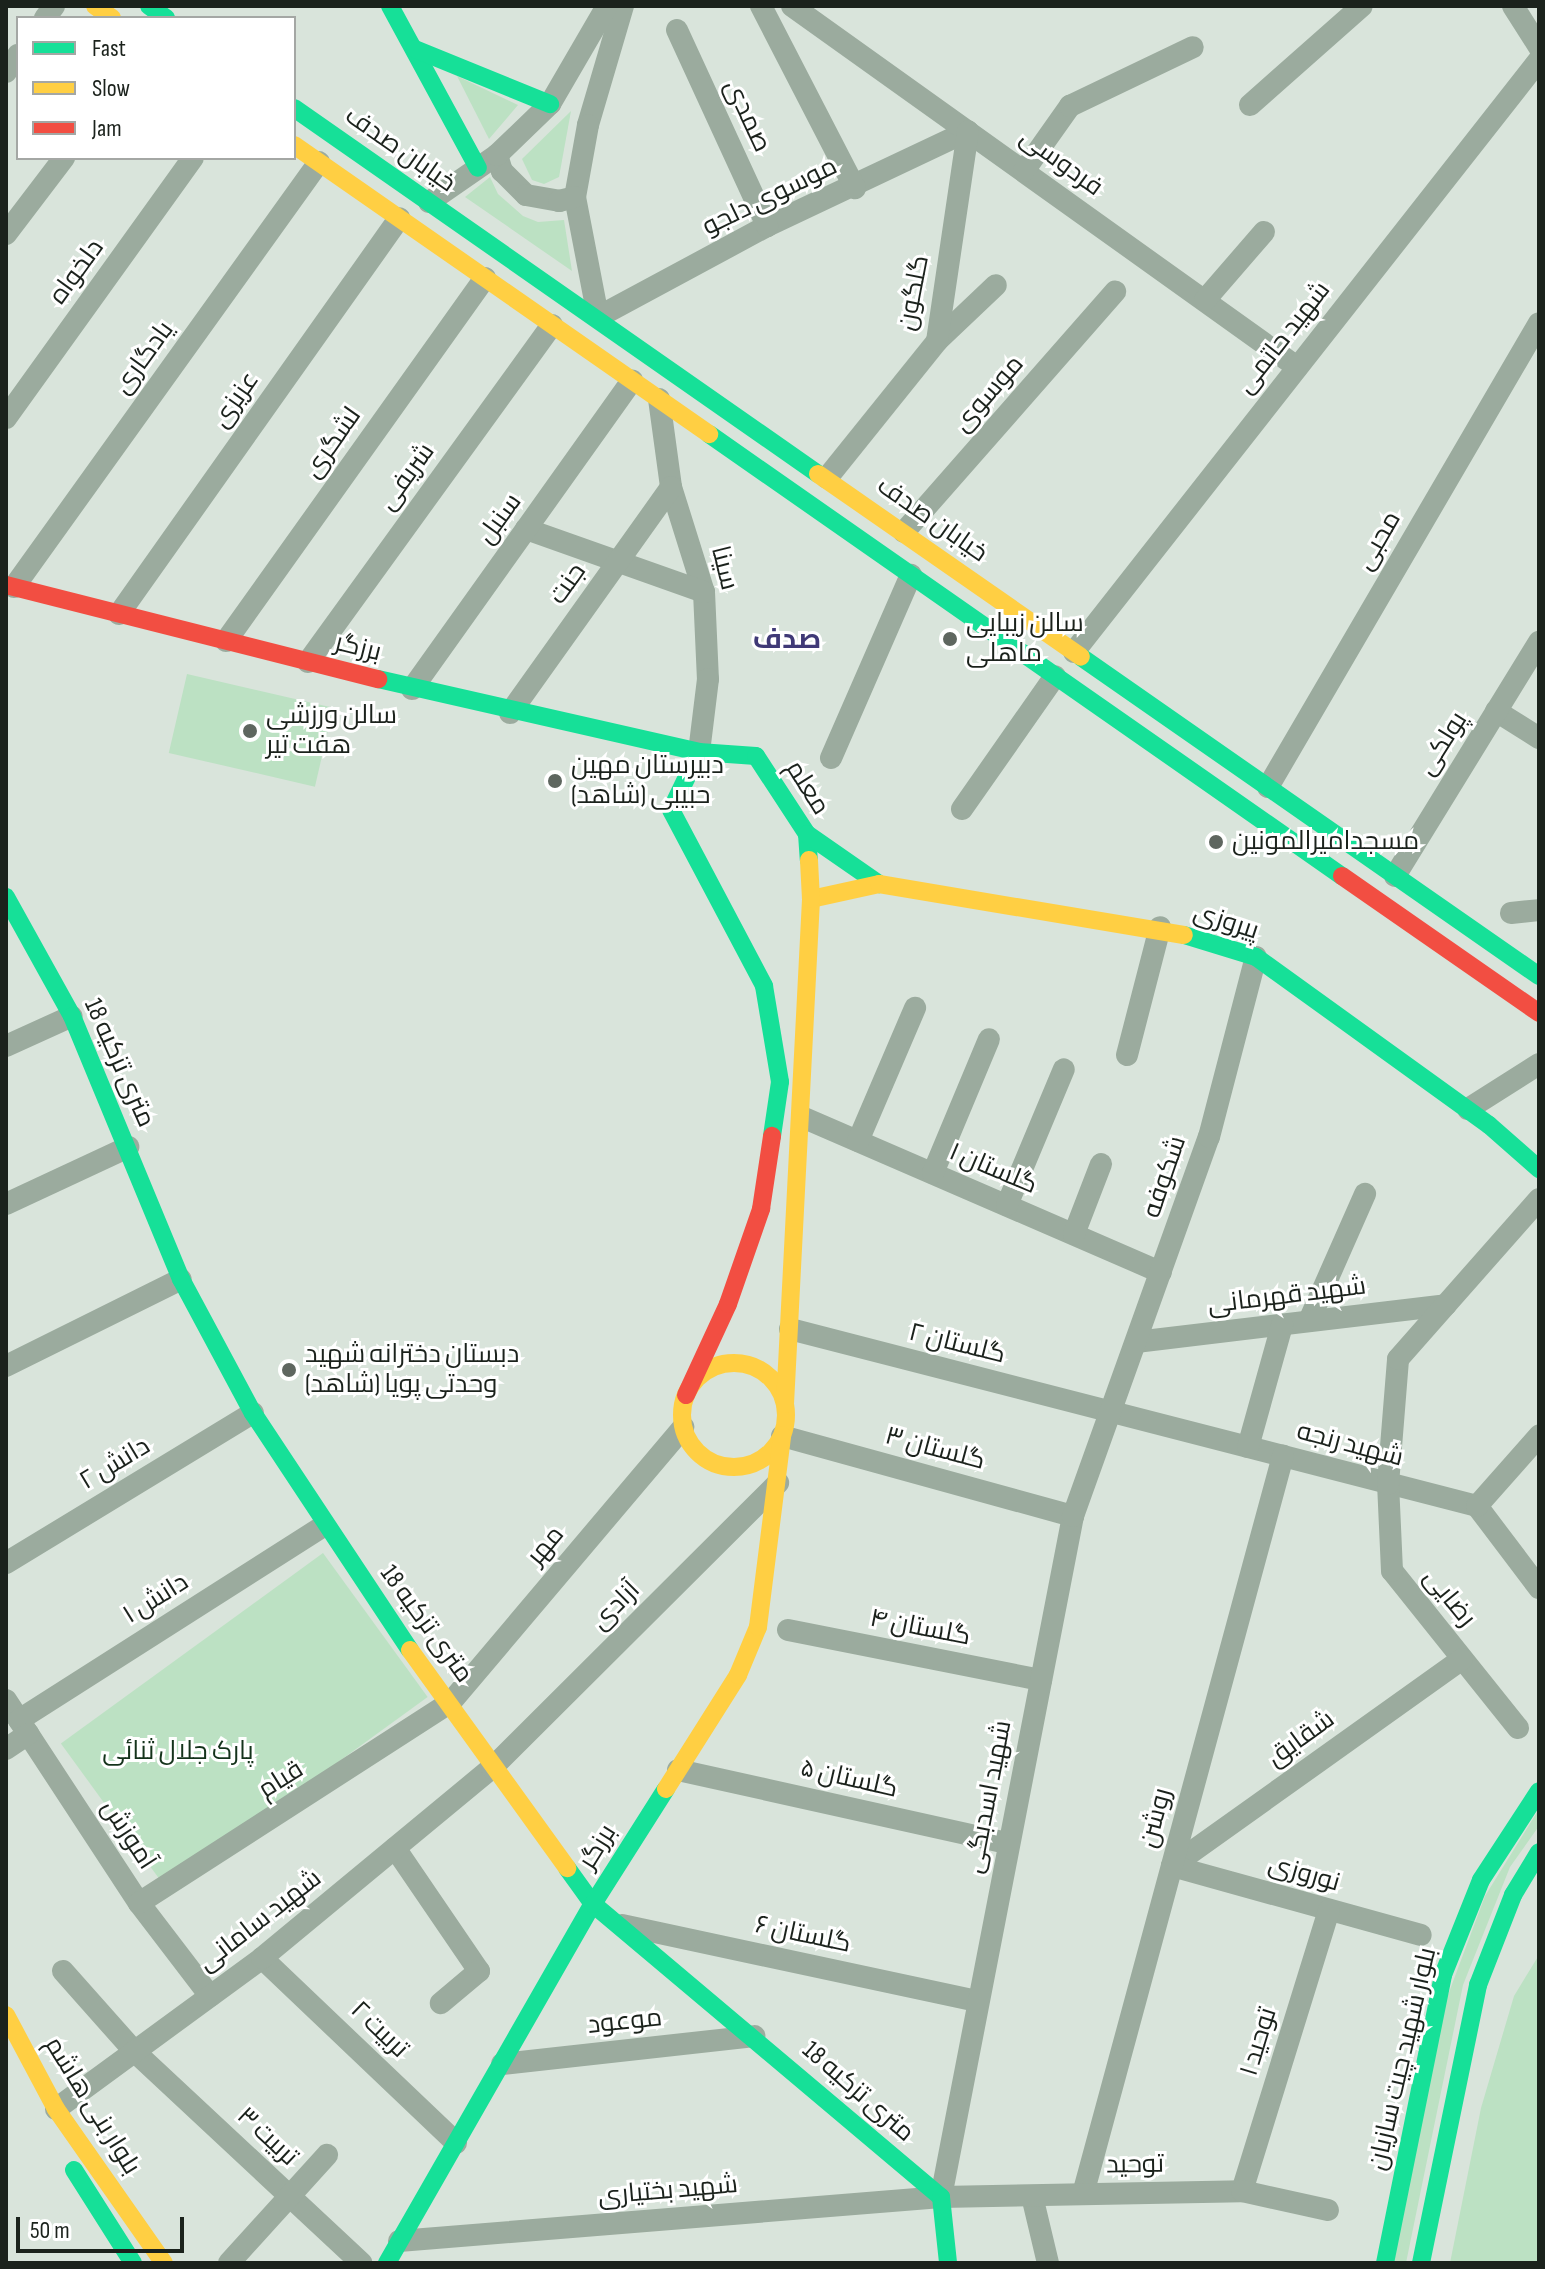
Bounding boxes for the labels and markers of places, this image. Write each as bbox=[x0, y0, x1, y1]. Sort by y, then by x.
place label: سالن زیبایی ماهلی bbox=[966, 608, 1084, 670]
marker: سالن زیبایی ماهلی bbox=[941, 630, 959, 648]
place label: سالن ورزشی هفت تیر bbox=[266, 700, 397, 762]
marker: سالن ورزشی هفت تیر bbox=[241, 722, 259, 740]
place label: دبیرستان مهین حبیبی (شاهد) bbox=[571, 750, 724, 812]
marker: دبیرستان مهین حبیبی (شاهد) bbox=[546, 772, 564, 790]
place label: مسجدامیرالمونین bbox=[1232, 826, 1419, 858]
marker: مسجدامیرالمونین bbox=[1207, 833, 1225, 851]
place label: دبستان دخترانه شهید وحدتی پویا (شاهد) bbox=[305, 1339, 519, 1400]
marker: دبستان دخترانه شهید وحدتی پویا (شاهد) bbox=[280, 1361, 298, 1379]

